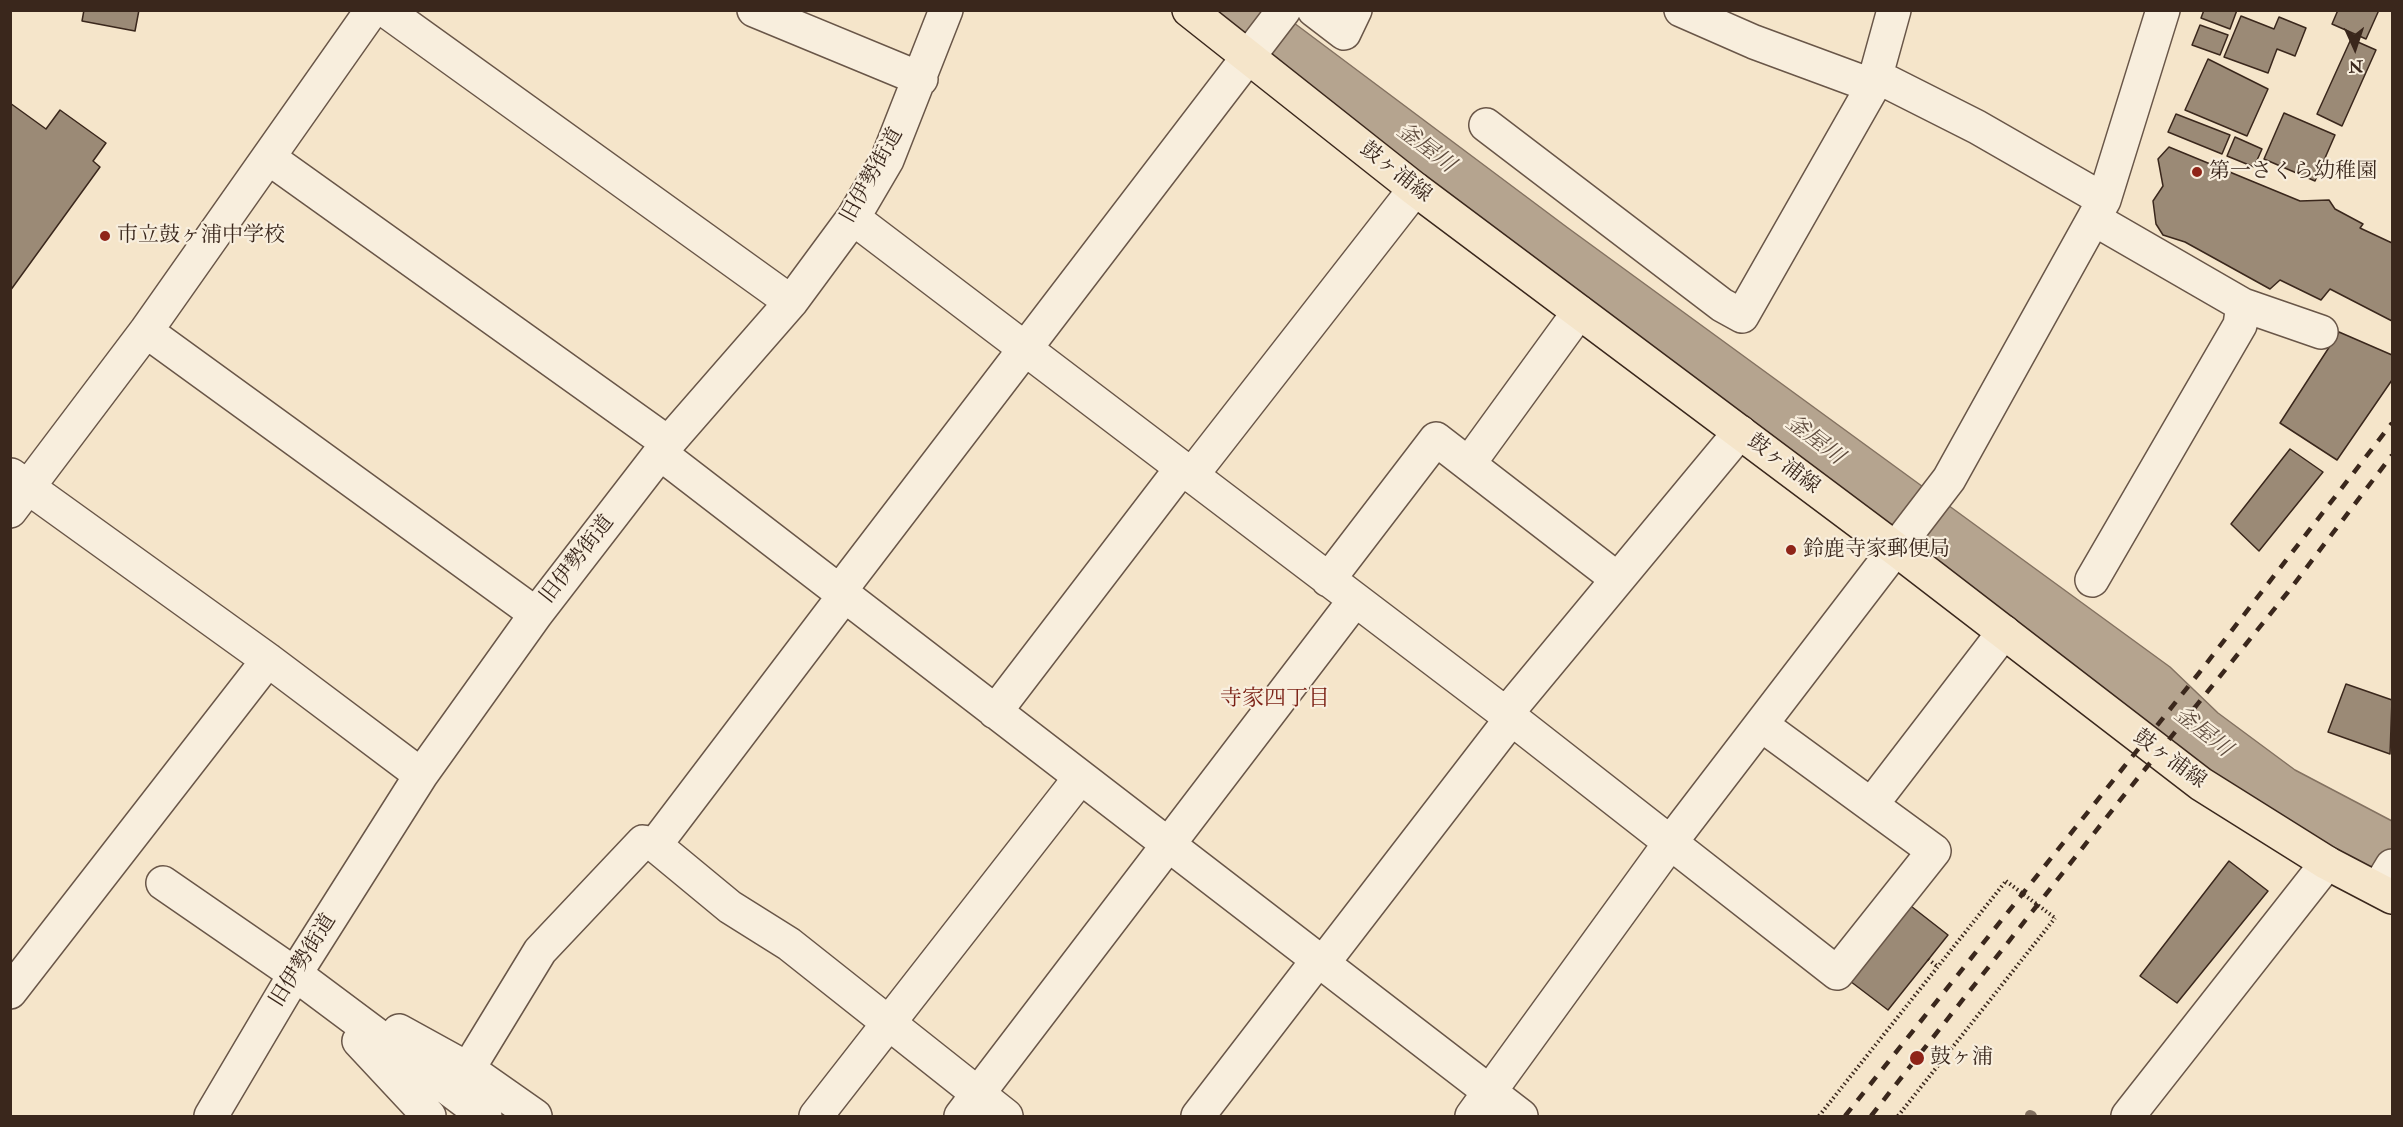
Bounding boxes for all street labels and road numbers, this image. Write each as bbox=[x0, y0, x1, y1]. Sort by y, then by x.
street label: 旧伊勢街道 bbox=[837, 124, 909, 228]
street label: 鼓ヶ浦線 bbox=[1354, 137, 1436, 209]
street label: 鼓ヶ浦線 bbox=[1742, 430, 1824, 500]
street label: 旧伊勢街道 bbox=[536, 511, 620, 609]
street label: 鼓ヶ浦線 bbox=[2128, 725, 2210, 795]
street label: 旧伊勢街道 bbox=[265, 910, 343, 1012]

